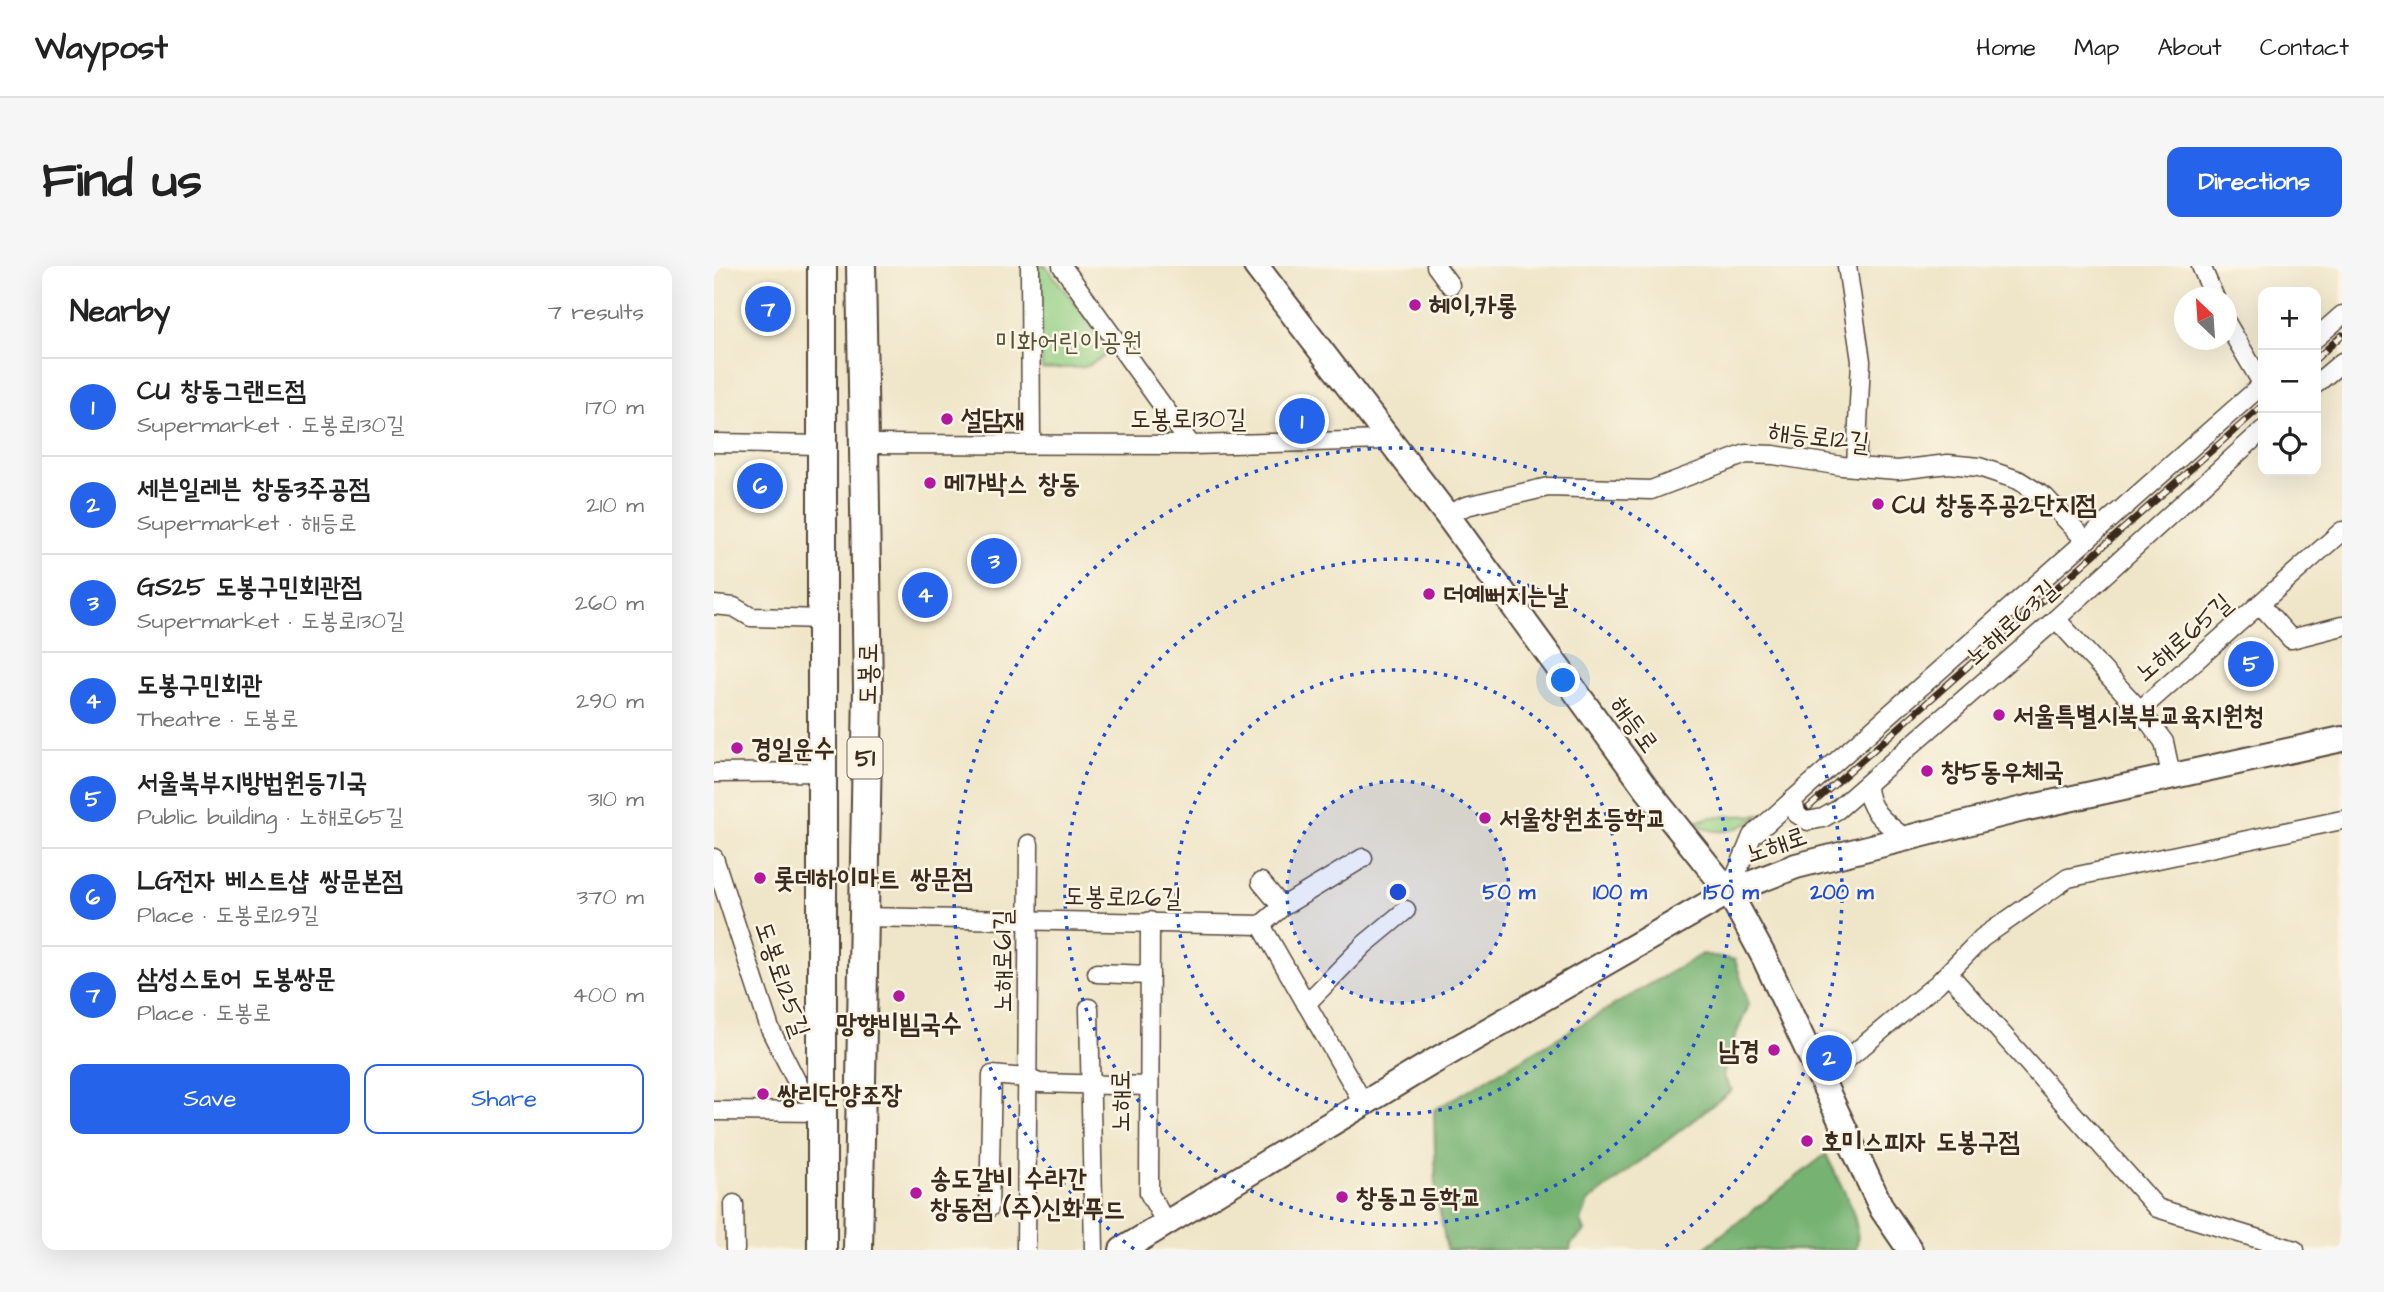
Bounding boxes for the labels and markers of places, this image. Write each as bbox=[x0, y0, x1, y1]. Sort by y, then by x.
pin: 7 bbox=[745, 283, 791, 335]
place label: 헤이,카롱 bbox=[1429, 288, 1517, 324]
marker: 헤이,카롱 bbox=[1407, 297, 1423, 313]
pin: 1 bbox=[1279, 395, 1325, 447]
place label: 설담재 bbox=[961, 402, 1024, 438]
marker: 설담재 bbox=[939, 411, 955, 427]
pin: 6 bbox=[737, 460, 783, 512]
place label: 메가박스 창동 bbox=[944, 466, 1080, 502]
marker: 메가박스 창동 bbox=[922, 475, 938, 491]
place label: CU 창동주공2단지점 bbox=[1892, 487, 2097, 523]
marker: CU 창동주공2단지점 bbox=[1870, 496, 1886, 512]
pin: 3 bbox=[971, 535, 1017, 587]
pin: 4 bbox=[902, 569, 948, 621]
place label: 더예뻐지는날 bbox=[1443, 577, 1569, 613]
marker: 더예뻐지는날 bbox=[1421, 586, 1437, 602]
pin: 5 bbox=[2228, 638, 2274, 690]
place label: 서울특별시북부교육지원청 bbox=[2013, 698, 2264, 734]
marker: 서울특별시북부교육지원청 bbox=[1991, 707, 2007, 723]
place label: 경일운수 bbox=[751, 731, 835, 767]
marker: 경일운수 bbox=[729, 740, 745, 756]
place label: 창5동우체국 bbox=[1941, 754, 2064, 790]
marker: 창5동우체국 bbox=[1919, 763, 1935, 779]
place label: 서울창원초등학교 bbox=[1499, 801, 1666, 837]
marker: 서울창원초등학교 bbox=[1477, 810, 1493, 826]
place label: 롯데하이마트 쌍문점 bbox=[774, 861, 973, 897]
marker: 롯데하이마트 쌍문점 bbox=[752, 870, 768, 886]
centre of rings bbox=[1386, 880, 1410, 904]
marker: 망향비빔국수 bbox=[891, 988, 907, 1004]
place label: 망향비빔국수 bbox=[836, 1006, 962, 1042]
pin: 2 bbox=[1806, 1032, 1852, 1084]
place label: 남경 bbox=[1718, 1033, 1760, 1069]
marker: 남경 bbox=[1766, 1042, 1782, 1058]
place label: 쌍리단양조장 bbox=[777, 1077, 903, 1113]
marker: 쌍리단양조장 bbox=[755, 1086, 771, 1102]
place label: 호미스피자 도봉구점 bbox=[1821, 1124, 2020, 1160]
marker: 호미스피자 도봉구점 bbox=[1799, 1133, 1815, 1149]
place label: 송도갈비 수라간 창동점 (주)신화푸드 bbox=[930, 1161, 1125, 1227]
place label: 창동고등학교 bbox=[1356, 1180, 1482, 1216]
marker: 송도갈비 수라간 창동점 (주)신화푸드 bbox=[908, 1185, 924, 1201]
marker: 창동고등학교 bbox=[1334, 1189, 1350, 1205]

